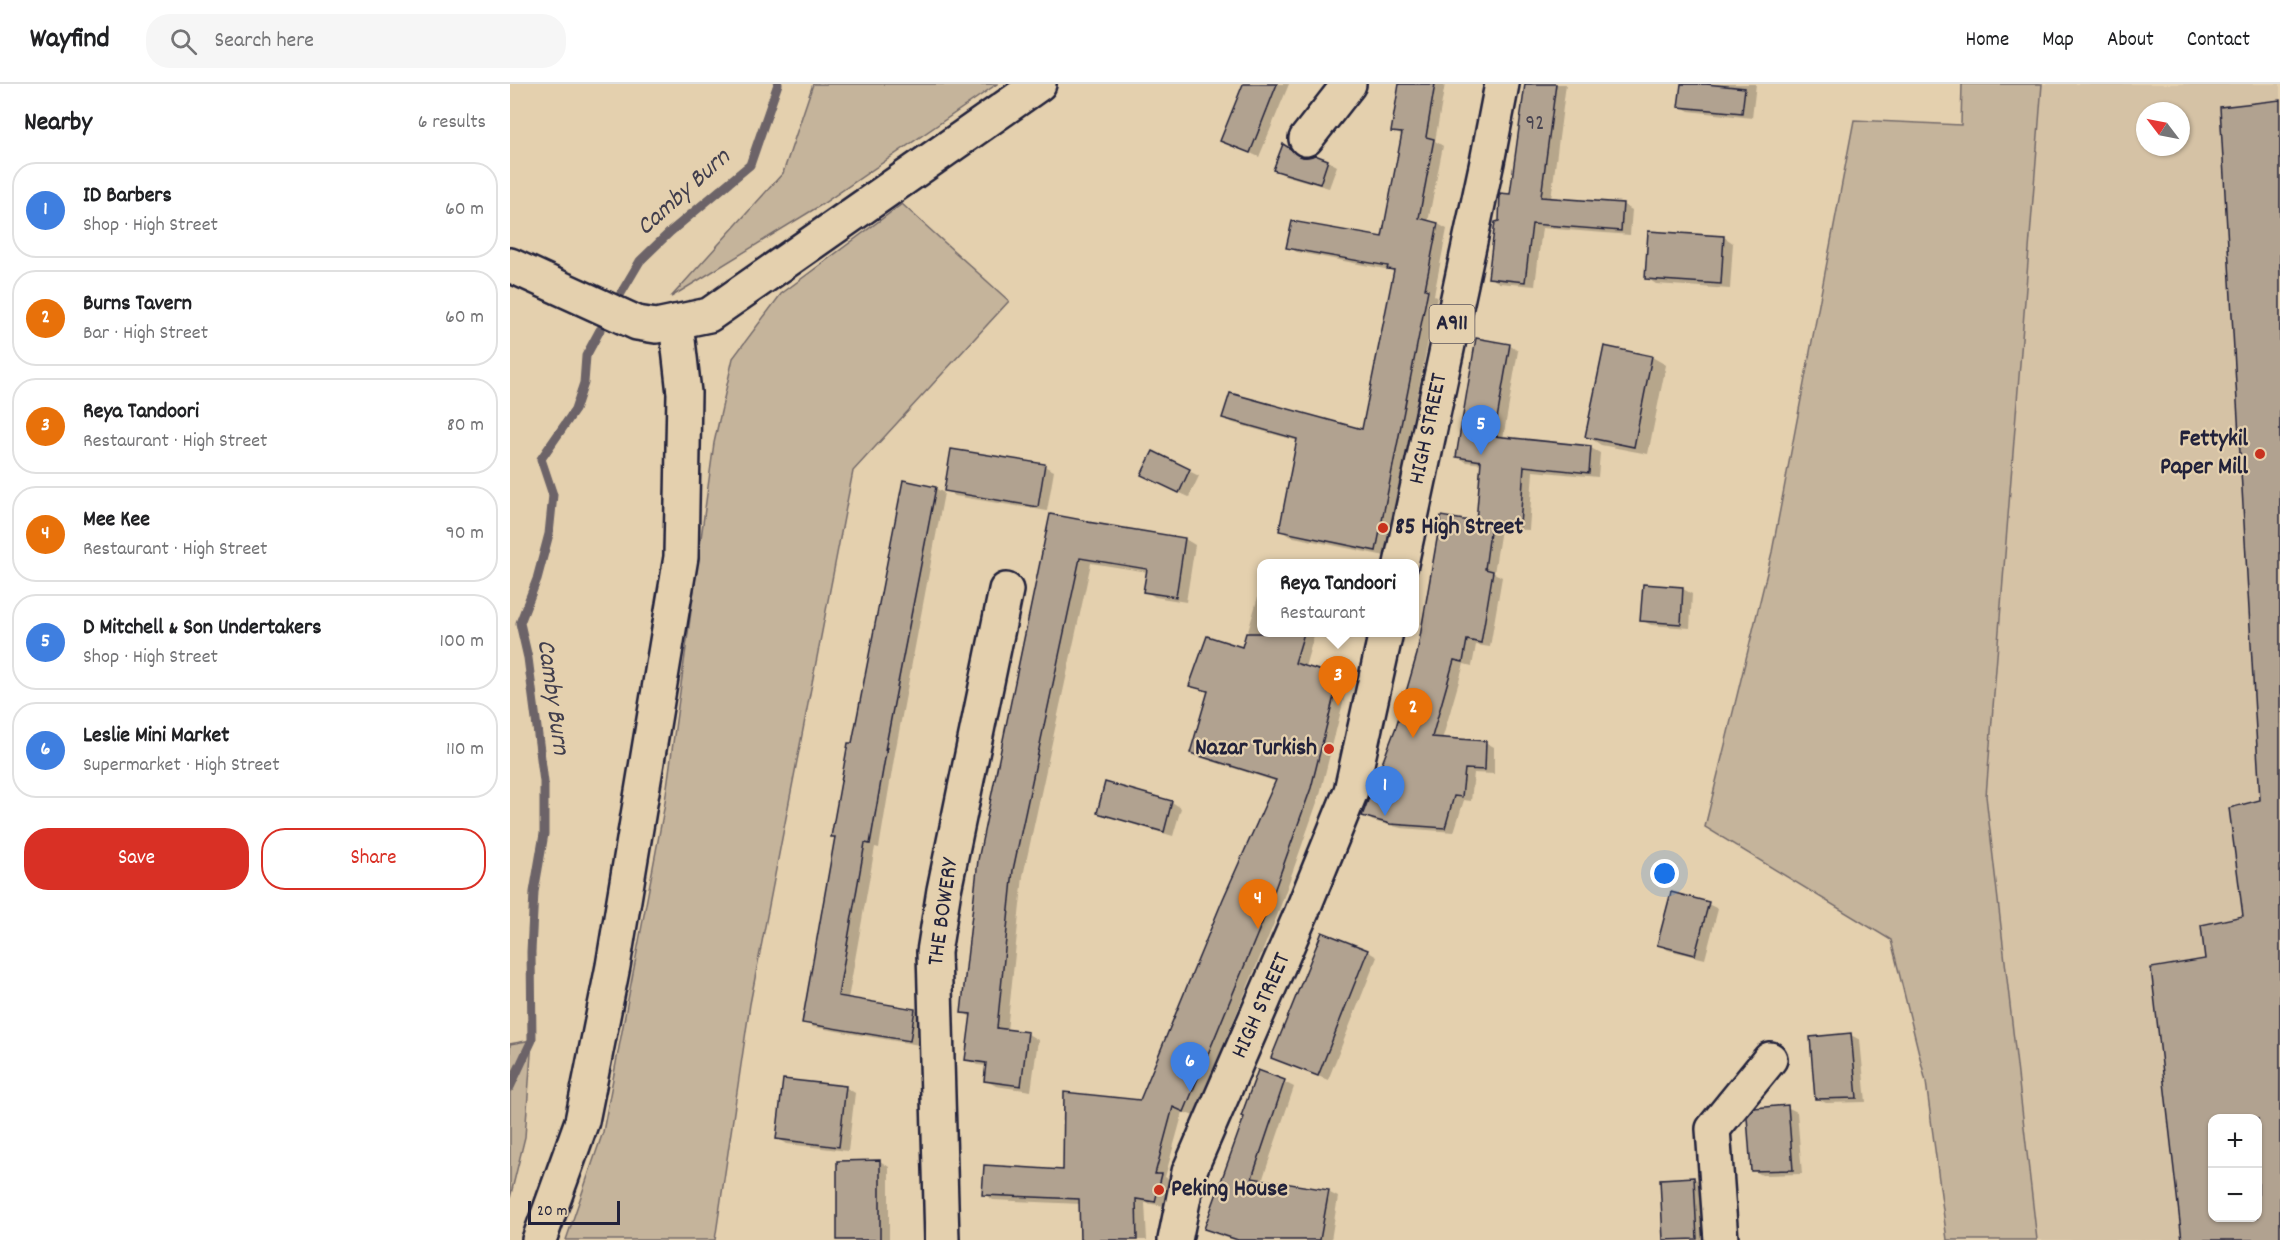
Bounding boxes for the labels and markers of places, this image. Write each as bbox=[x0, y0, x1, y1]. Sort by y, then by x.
pin: 5 bbox=[1462, 406, 1500, 455]
place label: Fettykil Paper Mill bbox=[2160, 423, 2248, 485]
marker: Fettykil Paper Mill bbox=[2253, 447, 2267, 461]
place label: 85 High Street bbox=[1395, 511, 1523, 545]
marker: 85 High Street bbox=[1376, 521, 1390, 535]
pin: 3 bbox=[1318, 656, 1358, 706]
pin: 2 bbox=[1394, 688, 1432, 738]
place label: Nazar Turkish bbox=[1195, 732, 1317, 766]
marker: Nazar Turkish bbox=[1322, 742, 1336, 756]
pin: 1 bbox=[1366, 766, 1404, 816]
pin: 4 bbox=[1238, 880, 1278, 929]
pin: 6 bbox=[1170, 1042, 1210, 1092]
place label: Peking House bbox=[1171, 1173, 1288, 1207]
marker: Peking House bbox=[1152, 1183, 1166, 1197]

